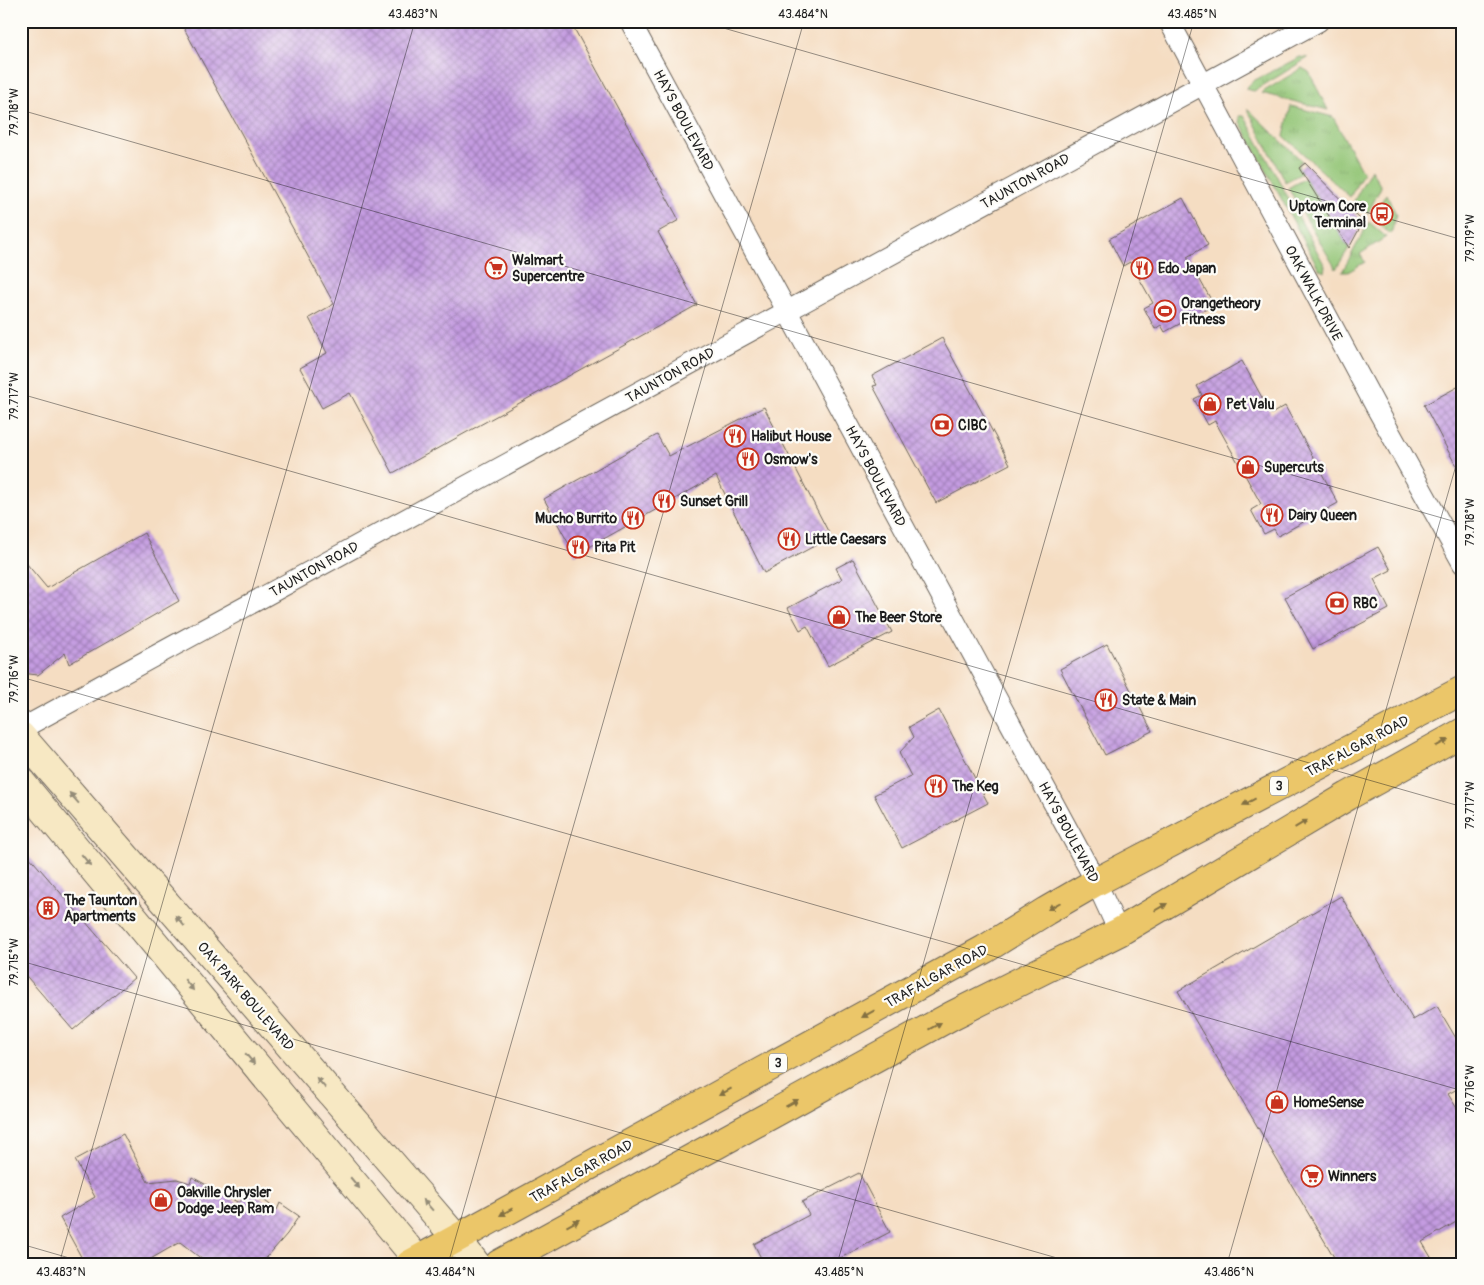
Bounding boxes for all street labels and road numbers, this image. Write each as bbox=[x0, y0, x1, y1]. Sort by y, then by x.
street label: HAYS BOULEVARD bbox=[650, 67, 717, 174]
street label: TAUNTON ROAD bbox=[978, 150, 1073, 213]
street label: OAK WALK DRIVE bbox=[1281, 243, 1346, 344]
street label: TAUNTON ROAD bbox=[623, 344, 718, 407]
street label: HAYS BOULEVARD bbox=[842, 423, 909, 530]
street label: TAUNTON ROAD bbox=[267, 538, 362, 601]
street label: TRAFALGAR ROAD bbox=[1303, 712, 1412, 781]
road number: 3 bbox=[1270, 776, 1288, 796]
street label: HAYS BOULEVARD bbox=[1035, 779, 1102, 886]
street label: OAK PARK BOULEVARD bbox=[194, 938, 298, 1054]
street label: TRAFALGAR ROAD bbox=[882, 941, 991, 1012]
road number: 3 bbox=[769, 1054, 787, 1072]
street label: TRAFALGAR ROAD bbox=[527, 1136, 636, 1207]

